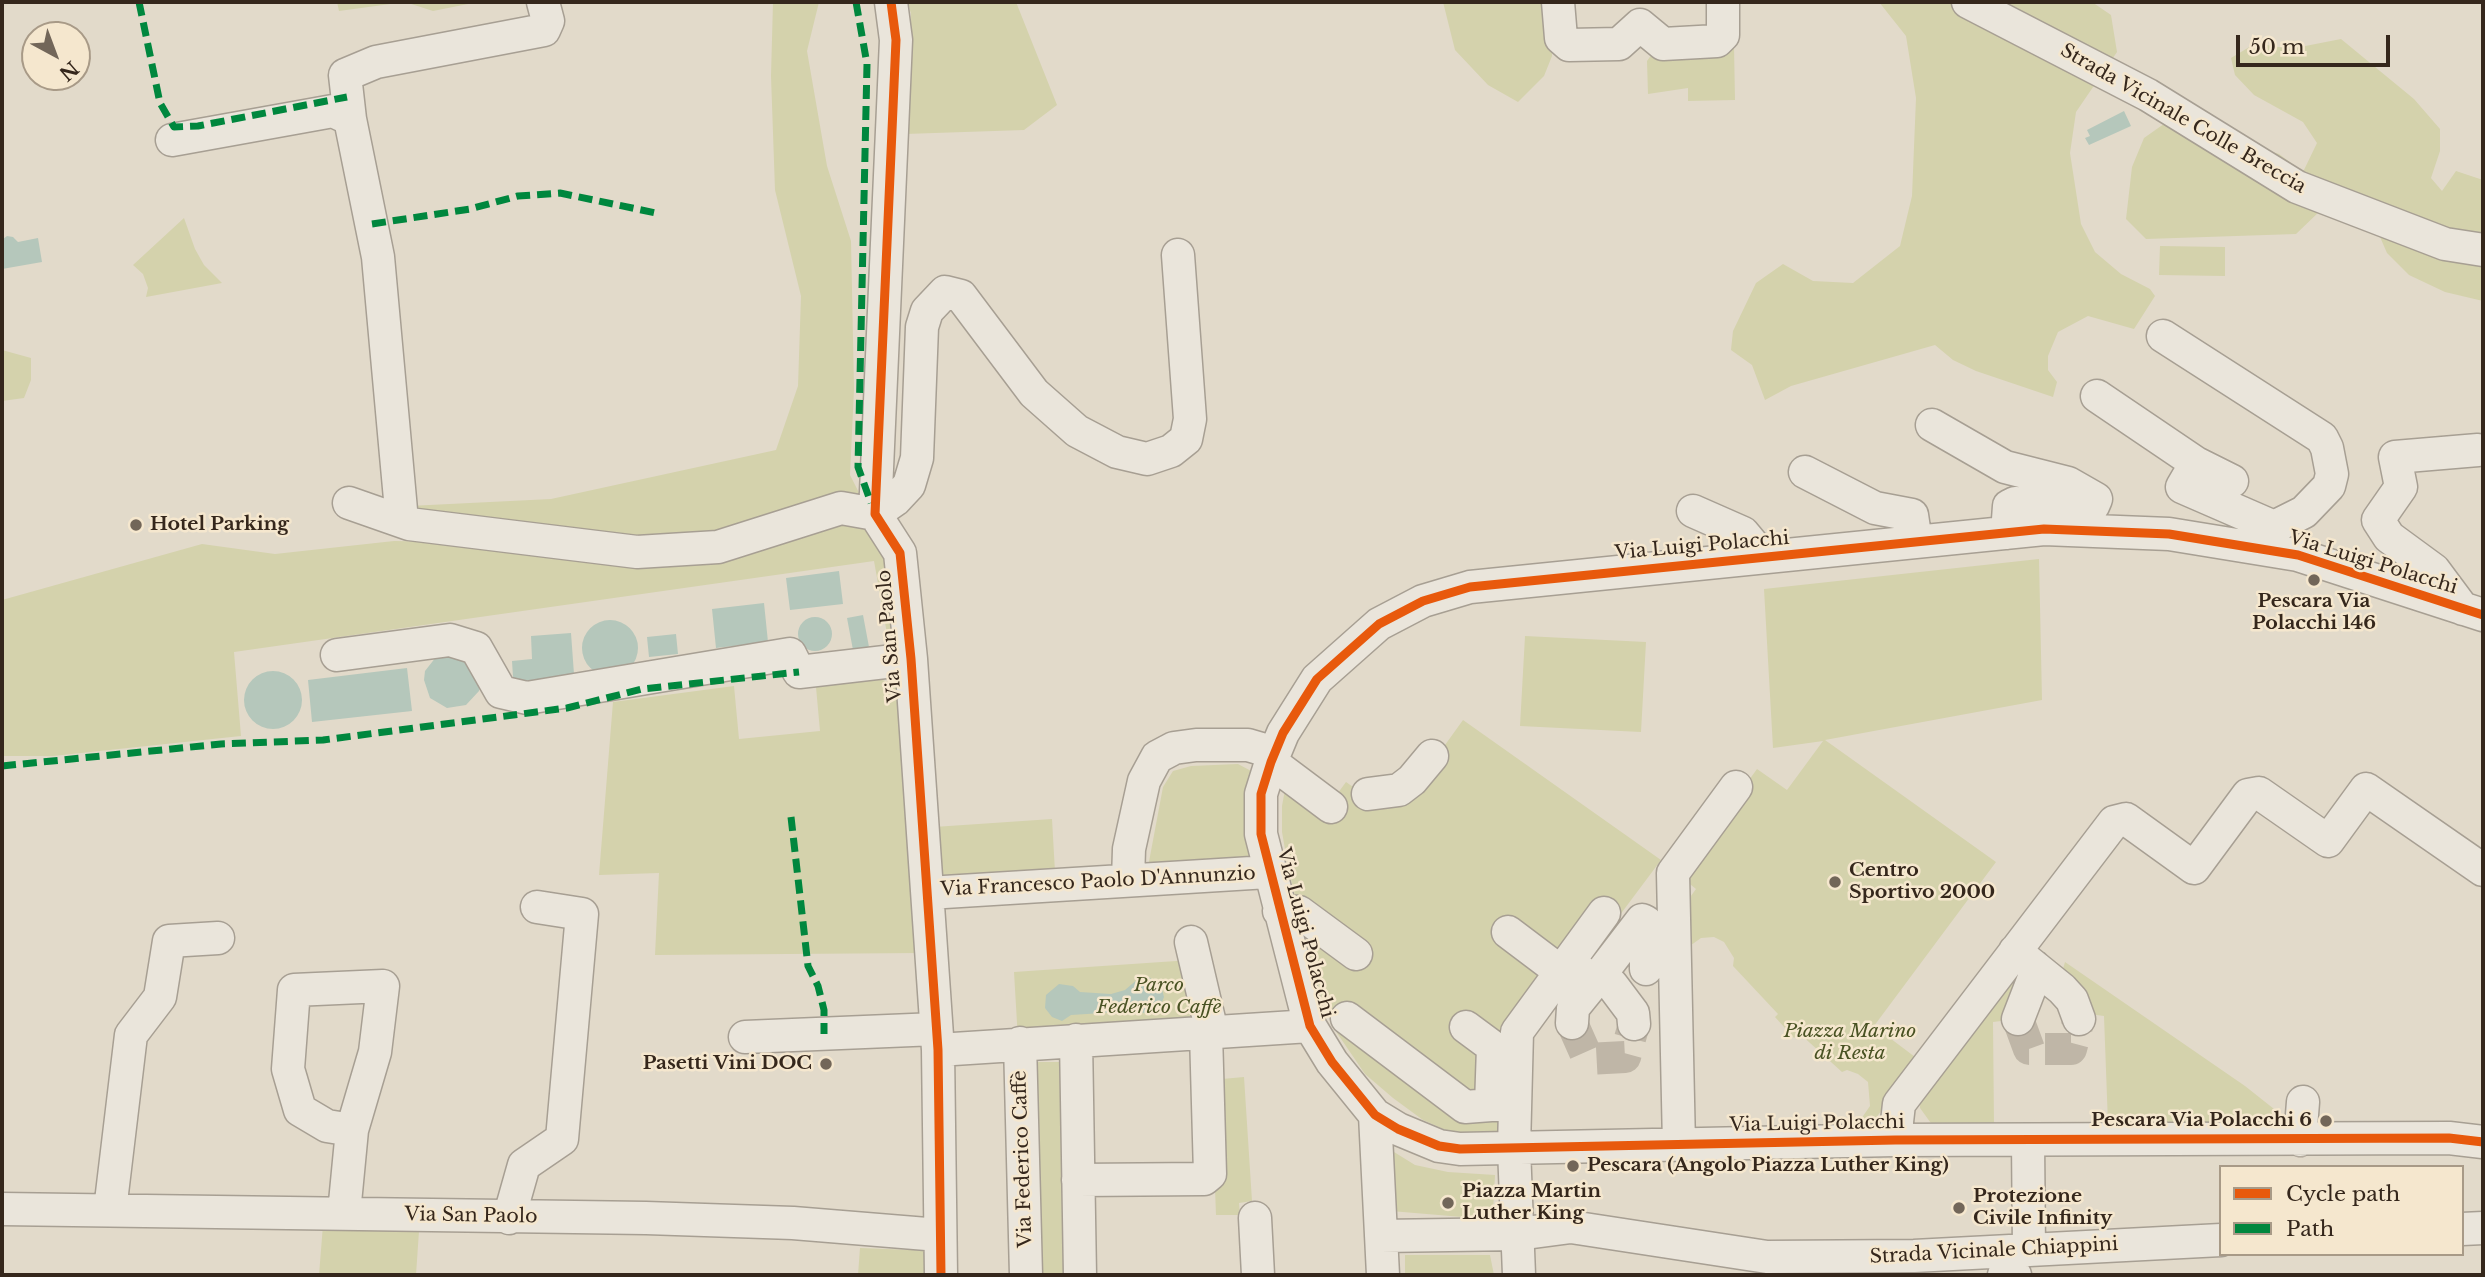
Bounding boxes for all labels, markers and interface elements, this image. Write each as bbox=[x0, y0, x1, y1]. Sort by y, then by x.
north arrow bbox=[21, 21, 91, 91]
scale bar bbox=[2240, 21, 2394, 65]
text: 50 m bbox=[2249, 34, 2304, 60]
street label: Strada Vicinale Colle Breccia bbox=[2056, 39, 2310, 199]
text: N bbox=[55, 56, 83, 85]
place label: Hotel Parking bbox=[150, 514, 289, 536]
marker: Hotel Parking bbox=[128, 517, 144, 533]
street label: Via Luigi Polacchi bbox=[1614, 527, 1790, 565]
street label: Via Luigi Polacchi bbox=[2286, 527, 2460, 599]
street label: Via San Paolo bbox=[873, 569, 907, 703]
marker: Pescara Via Polacchi 146 bbox=[2306, 572, 2322, 588]
place label: Pescara Via Polacchi 146 bbox=[2252, 591, 2376, 635]
street label: Via Luigi Polacchi bbox=[1271, 846, 1339, 1020]
place label: Centro Sportivo 2000 bbox=[1849, 860, 1995, 904]
street label: Via Francesco Paolo D'Annunzio bbox=[940, 862, 1256, 902]
marker: Centro Sportivo 2000 bbox=[1827, 874, 1843, 890]
park label: Parco Federico Caffè bbox=[1097, 975, 1221, 1019]
park label: Piazza Marino di Resta bbox=[1784, 1021, 1916, 1065]
place label: Pasetti Vini DOC bbox=[643, 1053, 812, 1075]
marker: Pasetti Vini DOC bbox=[818, 1056, 834, 1072]
street label: Via Federico Caffè bbox=[1009, 1070, 1037, 1248]
place label: Pescara Via Polacchi 6 bbox=[2091, 1110, 2312, 1132]
street label: Via Luigi Polacchi bbox=[1729, 1111, 1905, 1137]
marker: Pescara Via Polacchi 6 bbox=[2318, 1113, 2334, 1129]
place label: Pescara (Angolo Piazza Luther King) bbox=[1587, 1155, 1949, 1177]
marker: Pescara (Angolo Piazza Luther King) bbox=[1565, 1158, 1581, 1174]
legend bbox=[2219, 1165, 2464, 1256]
place label: Piazza Martin Luther King bbox=[1462, 1181, 1601, 1225]
text: Cycle path bbox=[2286, 1181, 2400, 1207]
place label: Protezione Civile Infinity bbox=[1973, 1186, 2112, 1230]
marker: Piazza Martin Luther King bbox=[1440, 1195, 1456, 1211]
marker: Protezione Civile Infinity bbox=[1951, 1200, 1967, 1216]
street label: Via San Paolo bbox=[404, 1203, 538, 1229]
text: Path bbox=[2286, 1216, 2334, 1242]
street label: Strada Vicinale Chiappini bbox=[1869, 1233, 2119, 1269]

